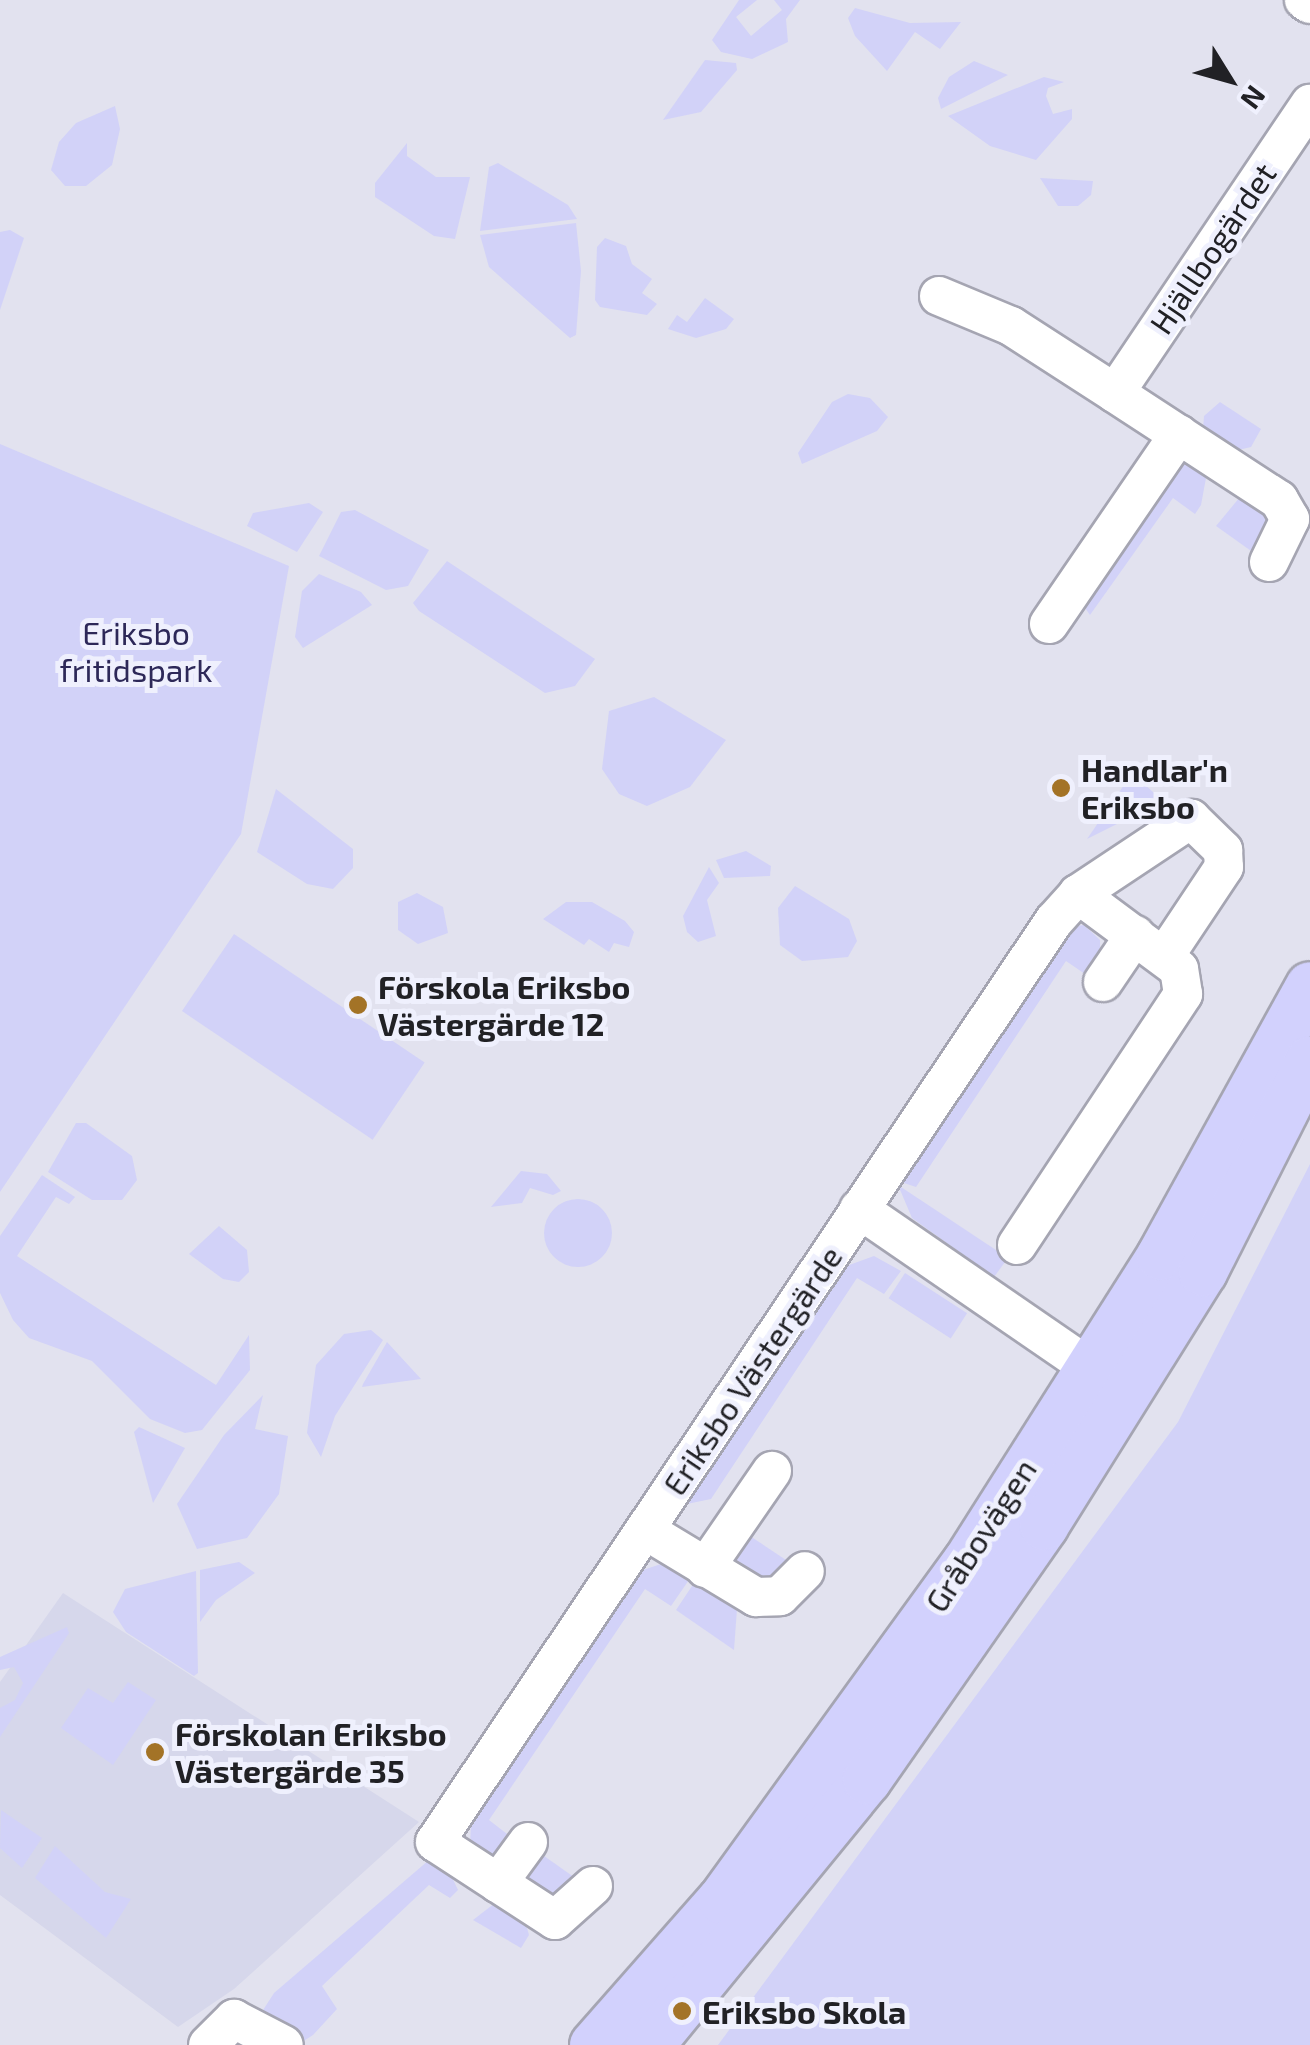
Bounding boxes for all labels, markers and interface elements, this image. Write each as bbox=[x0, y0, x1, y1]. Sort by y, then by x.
north arrow bbox=[1180, 30, 1280, 130]
text: N bbox=[1234, 80, 1274, 116]
street label: Hjällbogärdet bbox=[1141, 155, 1283, 341]
park label: Eriksbo fritidspark bbox=[60, 614, 212, 689]
place label: Handlar'n Eriksbo bbox=[1081, 751, 1228, 826]
marker: Handlar'n Eriksbo bbox=[1050, 777, 1072, 799]
place label: Förskola Eriksbo Västergärde 12 bbox=[378, 968, 630, 1043]
marker: Förskola Eriksbo Västergärde 12 bbox=[347, 994, 369, 1016]
street label: Eriksbo Västergärde bbox=[654, 1238, 850, 1502]
street label: Gråbovägen bbox=[916, 1451, 1044, 1619]
place label: Förskolan Eriksbo Västergärde 35 bbox=[175, 1715, 447, 1790]
marker: Förskolan Eriksbo Västergärde 35 bbox=[144, 1741, 166, 1763]
place label: Eriksbo Skola bbox=[702, 1992, 906, 2030]
marker: Eriksbo Skola bbox=[671, 2000, 693, 2022]

